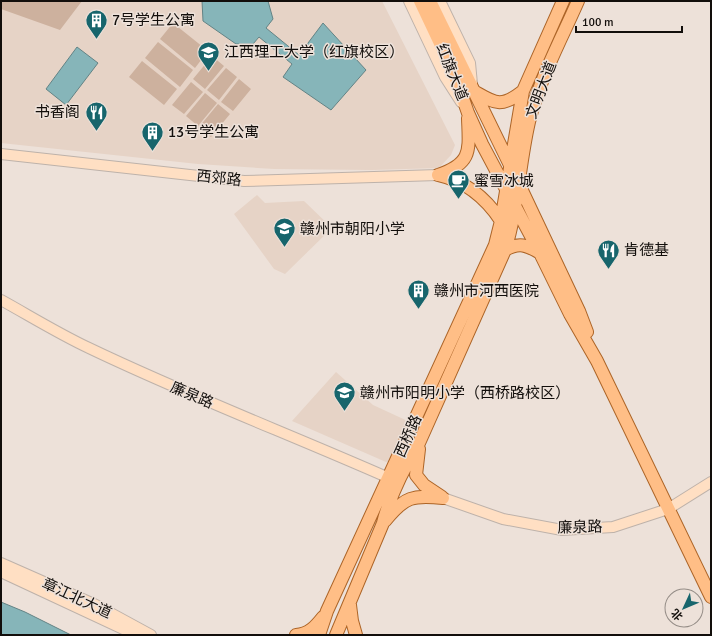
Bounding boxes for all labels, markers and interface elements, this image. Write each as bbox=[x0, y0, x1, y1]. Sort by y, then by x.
building icon: 7号学生公寓 bbox=[84, 7, 110, 40]
scale bar bbox=[576, 8, 682, 34]
place label: 7号学生公寓 bbox=[112, 11, 195, 29]
text: 100 m bbox=[582, 15, 614, 30]
school or university icon: 江西理工大学（红旗校区） bbox=[196, 39, 222, 72]
street label: 红旗大道 bbox=[432, 41, 472, 103]
place label: 江西理工大学（红旗校区） bbox=[224, 43, 404, 61]
street label: 文明大道 bbox=[522, 59, 560, 121]
restaurant icon: 书香阁 bbox=[83, 99, 109, 132]
place label: 书香阁 bbox=[35, 103, 80, 121]
building icon: 13号学生公寓 bbox=[139, 119, 165, 152]
place label: 13号学生公寓 bbox=[168, 123, 259, 141]
street label: 西郊路 bbox=[196, 167, 242, 189]
cafe icon: 蜜雪冰城 bbox=[445, 168, 471, 201]
place label: 蜜雪冰城 bbox=[474, 172, 534, 190]
school or university icon: 赣州市朝阳小学 bbox=[272, 216, 298, 249]
place label: 赣州市朝阳小学 bbox=[300, 220, 405, 238]
restaurant icon: 肯德基 bbox=[596, 237, 622, 270]
place label: 肯德基 bbox=[624, 241, 669, 259]
building icon: 赣州市河西医院 bbox=[405, 278, 431, 311]
place label: 赣州市河西医院 bbox=[434, 282, 539, 300]
street label: 廉泉路 bbox=[168, 378, 216, 412]
school or university icon: 赣州市阳明小学（西桥路校区） bbox=[332, 380, 358, 413]
place label: 赣州市阳明小学（西桥路校区） bbox=[360, 384, 570, 402]
street label: 西桥路 bbox=[391, 412, 425, 460]
street label: 廉泉路 bbox=[557, 518, 603, 536]
street label: 章江北大道 bbox=[39, 574, 115, 622]
north arrow bbox=[664, 588, 704, 628]
text: 北 bbox=[669, 606, 686, 623]

